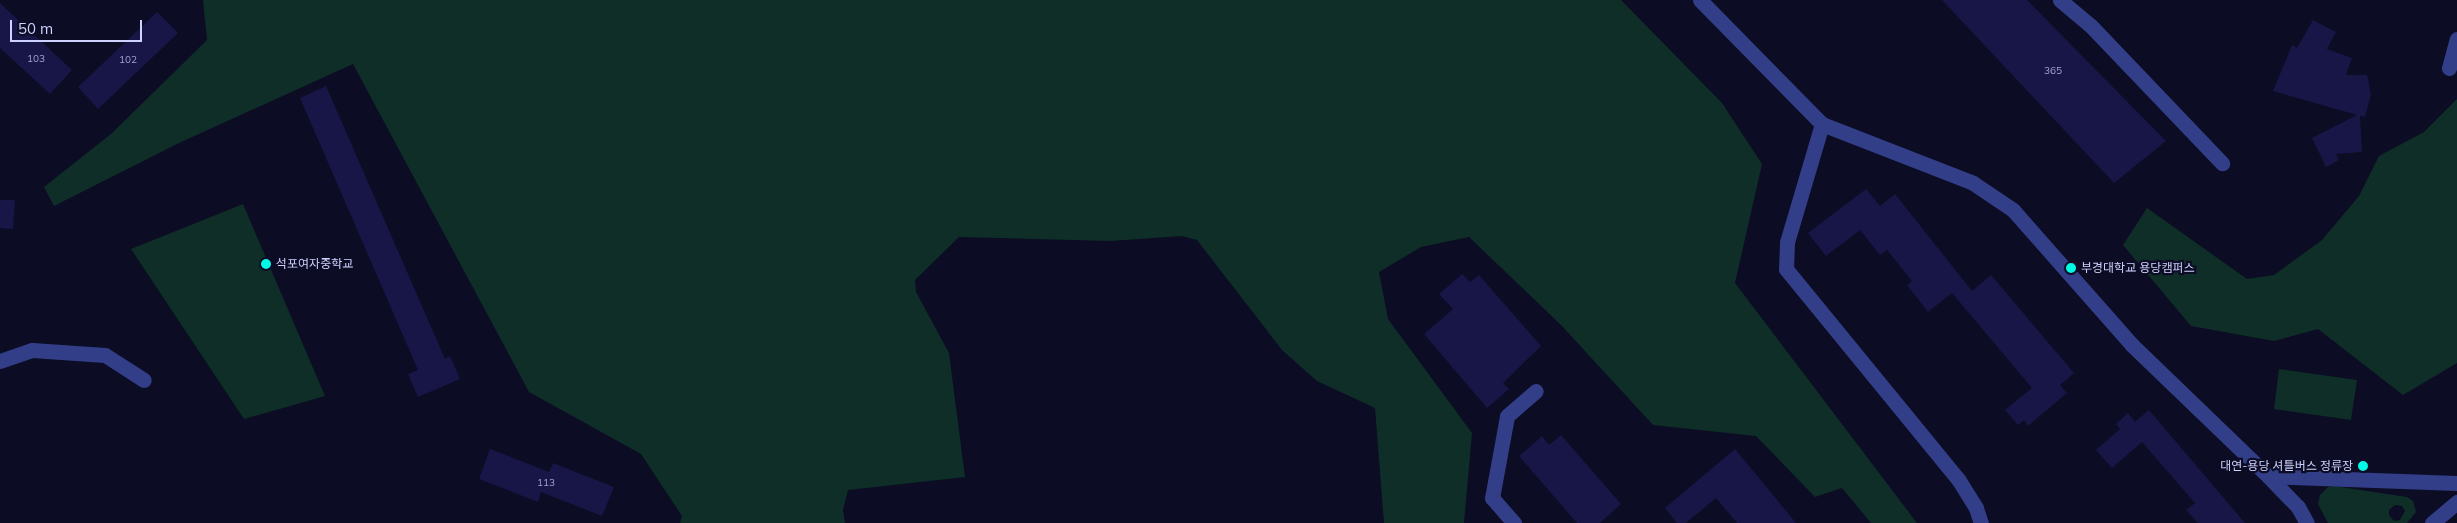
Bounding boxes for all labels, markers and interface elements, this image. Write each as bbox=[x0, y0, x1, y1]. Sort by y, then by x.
scale bar bbox=[12, 10, 145, 42]
text: 50 m bbox=[18, 19, 53, 38]
house number: 103 bbox=[27, 53, 45, 65]
house number: 102 bbox=[119, 54, 137, 66]
house number: 365 bbox=[2044, 65, 2062, 77]
place label: 석포여자중학교 bbox=[276, 257, 353, 271]
marker: 석포여자중학교 bbox=[260, 258, 272, 270]
place label: 부경대학교 용당캠퍼스 bbox=[2081, 261, 2195, 275]
marker: 부경대학교 용당캠퍼스 bbox=[2065, 262, 2077, 274]
place label: 대연-용당 셔틀버스 정류장 bbox=[2220, 459, 2353, 473]
marker: 대연-용당 셔틀버스 정류장 bbox=[2357, 460, 2369, 472]
house number: 113 bbox=[537, 477, 555, 489]

